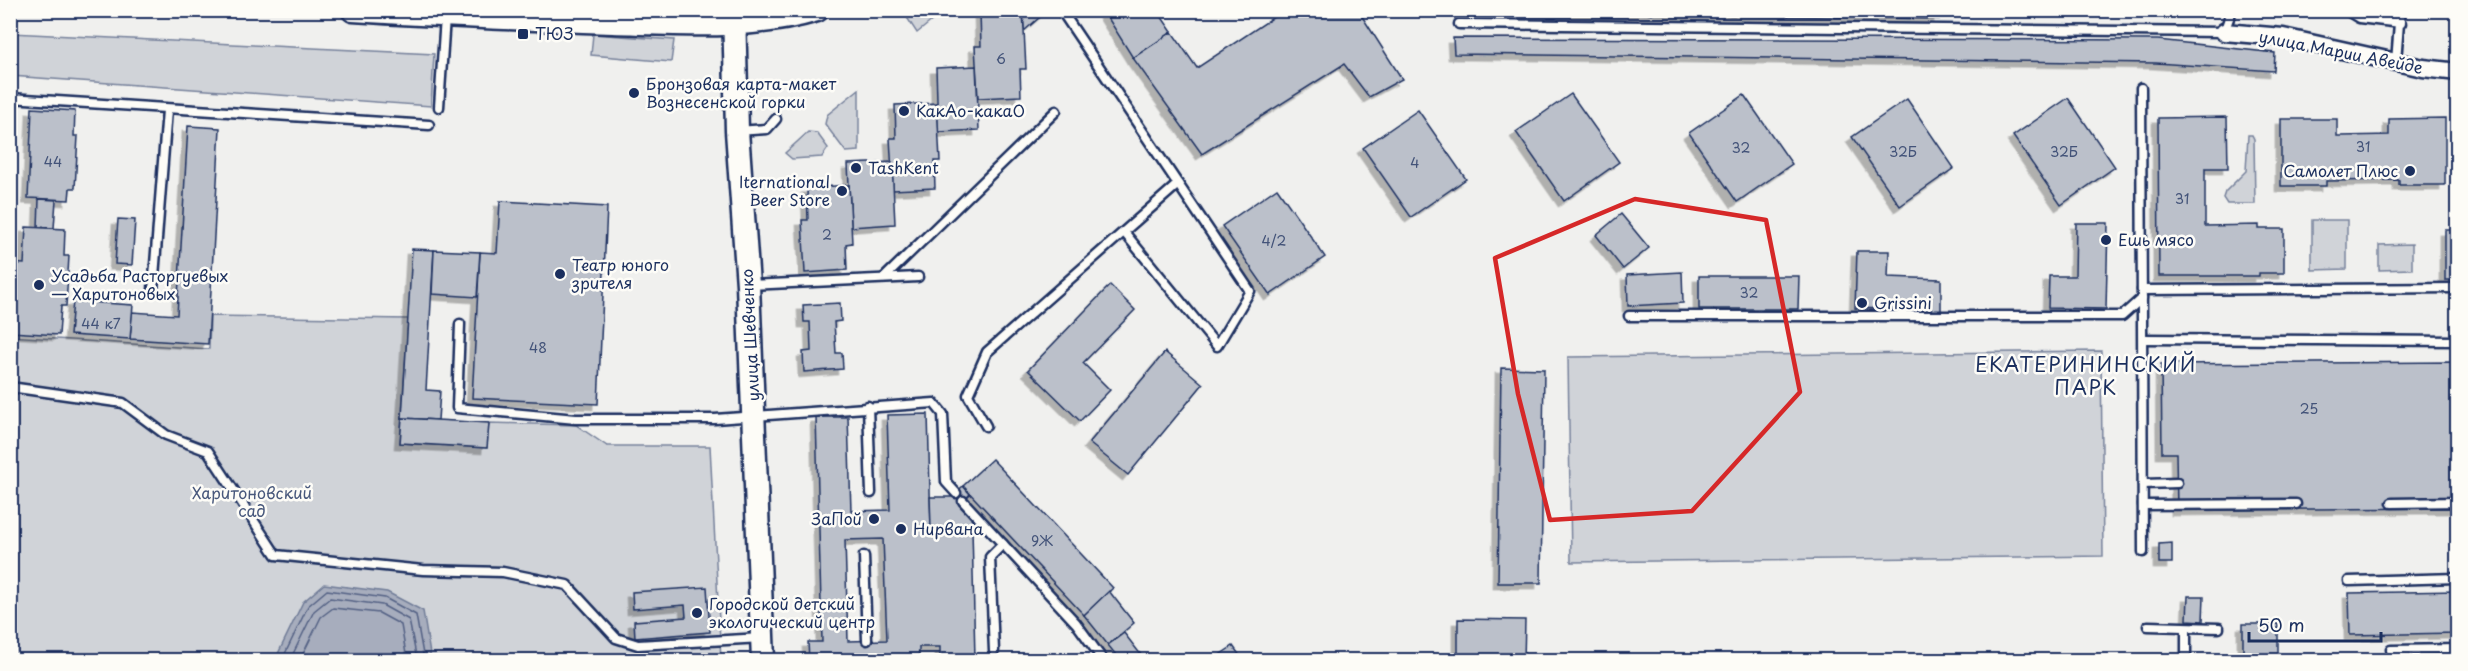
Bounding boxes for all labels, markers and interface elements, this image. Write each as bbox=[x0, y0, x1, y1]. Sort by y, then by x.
place label: ТЮЗ bbox=[535, 21, 574, 45]
street label: улица Марии Авейде bbox=[2257, 23, 2426, 79]
marker: ТЮЗ bbox=[516, 27, 530, 41]
house number: 6 bbox=[996, 48, 1006, 69]
place label: Бронзовая карта-макет Вознесенской горки bbox=[646, 71, 836, 113]
marker: Бронзовая карта-макет Вознесенской горки bbox=[627, 86, 641, 100]
place label: КакАо-какаО bbox=[916, 98, 1025, 122]
marker: КакАо-какаО bbox=[897, 104, 911, 118]
house number: 31 bbox=[2356, 136, 2370, 157]
house number: 32 bbox=[1732, 137, 1750, 158]
house number: 32Б bbox=[1889, 141, 1917, 162]
house number: 32Б bbox=[2050, 141, 2078, 162]
house number: 44 bbox=[44, 151, 62, 172]
house number: 4 bbox=[1410, 152, 1420, 173]
place label: TashKent bbox=[868, 155, 939, 179]
place label: Самолет Плюс bbox=[2283, 158, 2398, 182]
marker: TashKent bbox=[849, 161, 863, 175]
marker: Самолет Плюс bbox=[2403, 164, 2417, 178]
place label: Iternational Beer Store bbox=[739, 169, 830, 211]
marker: Iternational Beer Store bbox=[835, 184, 849, 198]
house number: 31 bbox=[2175, 188, 2189, 209]
house number: 2 bbox=[822, 224, 832, 245]
place label: Ешь мясо bbox=[2118, 227, 2194, 251]
house number: 4/2 bbox=[1262, 230, 1286, 251]
marker: Ешь мясо bbox=[2099, 233, 2113, 247]
place label: Театр юного зрителя bbox=[571, 252, 669, 294]
place label: Усадьба Расторгуевых — Харитоновых bbox=[51, 263, 228, 305]
marker: Театр юного зрителя bbox=[553, 267, 567, 281]
street label: улица Шевченко bbox=[734, 268, 764, 402]
marker: Усадьба Расторгуевых — Харитоновых bbox=[32, 278, 46, 292]
house number: 32 bbox=[1740, 282, 1758, 303]
place label: Grissini bbox=[1874, 290, 1932, 314]
marker: Grissini bbox=[1855, 296, 1869, 310]
house number: 44 к7 bbox=[81, 313, 121, 334]
house number: 48 bbox=[529, 337, 547, 358]
district label: ЕКАТЕРИНИНСКИЙ ПАРК bbox=[1975, 349, 2197, 402]
house number: 25 bbox=[2300, 398, 2318, 419]
park label: Харитоновский сад bbox=[192, 480, 312, 522]
place label: ЗаПой bbox=[812, 506, 862, 530]
marker: ЗаПой bbox=[867, 512, 881, 526]
place label: Нирвана bbox=[913, 516, 984, 540]
marker: Нирвана bbox=[894, 522, 908, 536]
house number: 9Ж bbox=[1031, 530, 1053, 551]
place label: Городской детский экологический центр bbox=[709, 591, 875, 633]
scale bar bbox=[2249, 605, 2381, 643]
marker: Городской детский экологический центр bbox=[690, 606, 704, 620]
text: 50 m bbox=[2258, 611, 2305, 638]

